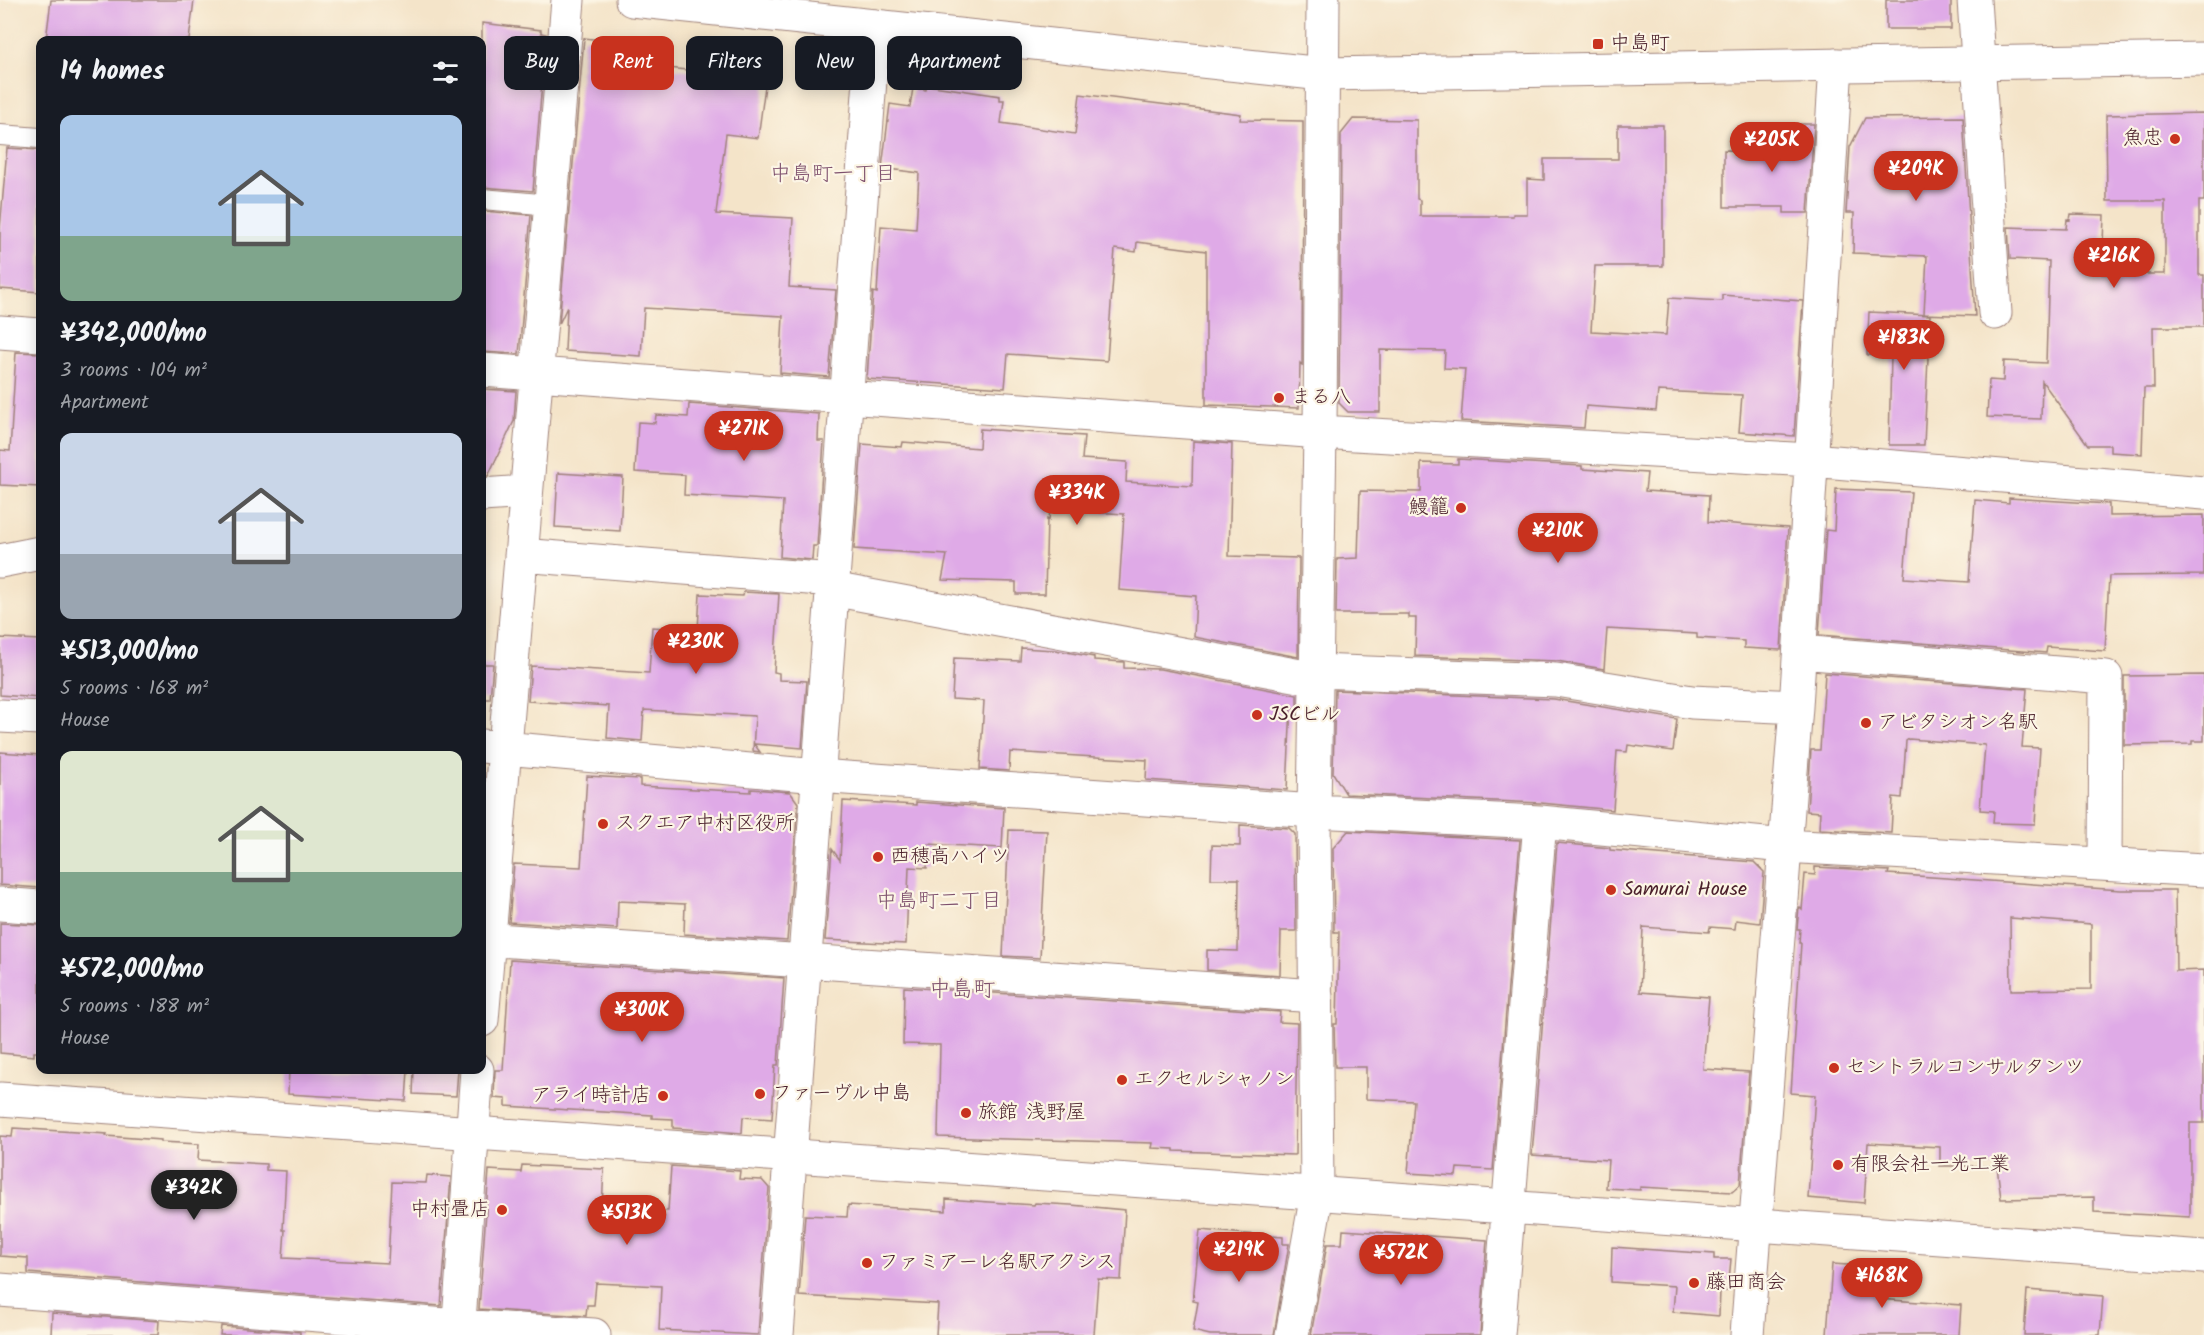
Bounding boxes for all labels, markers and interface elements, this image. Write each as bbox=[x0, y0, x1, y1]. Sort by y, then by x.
place label: 中島町 bbox=[1610, 28, 1670, 60]
chip: Buy bbox=[504, 36, 579, 90]
chip: Rent bbox=[591, 36, 674, 90]
chip: Filters bbox=[686, 36, 783, 90]
chip: New bbox=[795, 36, 875, 90]
chip: Apartment bbox=[887, 36, 1022, 90]
marker: 中島町 bbox=[1591, 37, 1605, 51]
text: 14 homes bbox=[60, 51, 165, 93]
icon: filters bbox=[429, 56, 462, 89]
pin: ¥205K bbox=[1730, 122, 1814, 173]
place label: 魚忠 bbox=[2123, 123, 2163, 155]
text: ¥205K bbox=[1744, 125, 1800, 157]
marker: 魚忠 bbox=[2168, 132, 2182, 146]
pin: ¥209K bbox=[1874, 151, 1958, 202]
icon: home bbox=[207, 154, 315, 262]
text: ¥209K bbox=[1888, 154, 1944, 186]
district label: 中島町一丁目 bbox=[770, 158, 896, 191]
pin: ¥216K bbox=[2072, 238, 2156, 289]
text: ¥216K bbox=[2088, 241, 2140, 273]
text: ¥342,000/mo bbox=[60, 313, 207, 355]
pin: ¥183K bbox=[1862, 320, 1946, 371]
text: ¥183K bbox=[1877, 323, 1931, 355]
text: 3 rooms · 104 m² bbox=[60, 355, 207, 387]
place label: まる八 bbox=[1291, 382, 1351, 414]
text: Apartment bbox=[60, 387, 149, 419]
marker: まる八 bbox=[1272, 391, 1286, 405]
pin: ¥271K bbox=[702, 411, 786, 462]
text: ¥271K bbox=[718, 414, 770, 446]
icon: home bbox=[207, 472, 315, 580]
pin: ¥334K bbox=[1035, 475, 1119, 526]
text: ¥334K bbox=[1048, 478, 1106, 510]
place label: 鰻籠 bbox=[1409, 492, 1449, 524]
marker: 鰻籠 bbox=[1454, 501, 1468, 515]
pin: ¥210K bbox=[1516, 513, 1600, 564]
text: ¥210K bbox=[1532, 516, 1584, 548]
pin: ¥230K bbox=[654, 624, 738, 675]
text: ¥230K bbox=[667, 627, 725, 659]
text: ¥513,000/mo bbox=[60, 631, 199, 673]
text: 5 rooms · 168 m² bbox=[60, 673, 208, 705]
place label: JSCビル bbox=[1269, 699, 1341, 731]
text: House bbox=[60, 705, 110, 737]
place label: アビタシオン名駅 bbox=[1878, 707, 2038, 739]
marker: JSCビル bbox=[1250, 708, 1264, 722]
marker: アビタシオン名駅 bbox=[1859, 716, 1873, 730]
icon: home bbox=[207, 790, 315, 898]
place label: スクエア中村区役所 bbox=[615, 808, 795, 840]
marker: スクエア中村区役所 bbox=[596, 817, 610, 831]
place label: 西穂高ハイツ bbox=[890, 841, 1010, 873]
marker: 西穂高ハイツ bbox=[871, 850, 885, 864]
place label: Samurai House bbox=[1623, 874, 1747, 906]
marker: Samurai House bbox=[1604, 883, 1618, 897]
district label: 中島町二丁目 bbox=[876, 885, 1002, 918]
text: ¥572,000/mo bbox=[60, 949, 204, 991]
district label: 中島町 bbox=[929, 973, 995, 1008]
text: 5 rooms · 188 m² bbox=[60, 991, 209, 1023]
pin: ¥300K bbox=[600, 992, 684, 1043]
text: ¥300K bbox=[614, 995, 670, 1027]
text: House bbox=[60, 1023, 110, 1055]
place label: セントラルコンサルタンツ bbox=[1846, 1052, 2084, 1084]
marker: セントラルコンサルタンツ bbox=[1827, 1061, 1841, 1075]
place label: エクセルシャノン bbox=[1134, 1064, 1295, 1096]
marker: エクセルシャノン bbox=[1115, 1073, 1129, 1087]
place label: ファーヴル中島 bbox=[772, 1078, 911, 1110]
place label: アライ時計店 bbox=[532, 1080, 651, 1112]
marker: ファーヴル中島 bbox=[753, 1087, 767, 1101]
marker: アライ時計店 bbox=[656, 1089, 670, 1103]
place label: 旅館 浅野屋 bbox=[978, 1097, 1086, 1129]
marker: 旅館 浅野屋 bbox=[959, 1106, 973, 1120]
place label: 有限会社一光工業 bbox=[1850, 1149, 2010, 1181]
marker: 有限会社一光工業 bbox=[1831, 1158, 1845, 1172]
pin: ¥342K bbox=[152, 1170, 236, 1221]
text: ¥342K bbox=[165, 1173, 223, 1205]
place label: 中村畳店 bbox=[410, 1194, 490, 1226]
pin: ¥513K bbox=[585, 1195, 669, 1246]
text: ¥513K bbox=[601, 1198, 653, 1230]
marker: 中村畳店 bbox=[495, 1203, 509, 1217]
pin: ¥219K bbox=[1197, 1232, 1281, 1283]
text: ¥219K bbox=[1213, 1235, 1265, 1267]
pin: ¥572K bbox=[1359, 1235, 1443, 1286]
text: ¥572K bbox=[1373, 1238, 1429, 1270]
place label: ファミアーレ名駅アクシス bbox=[879, 1247, 1116, 1279]
marker: ファミアーレ名駅アクシス bbox=[860, 1256, 874, 1270]
pin: ¥168K bbox=[1840, 1258, 1924, 1309]
text: ¥168K bbox=[1855, 1261, 1909, 1293]
place label: 藤田商会 bbox=[1706, 1267, 1786, 1299]
marker: 藤田商会 bbox=[1687, 1276, 1701, 1290]

